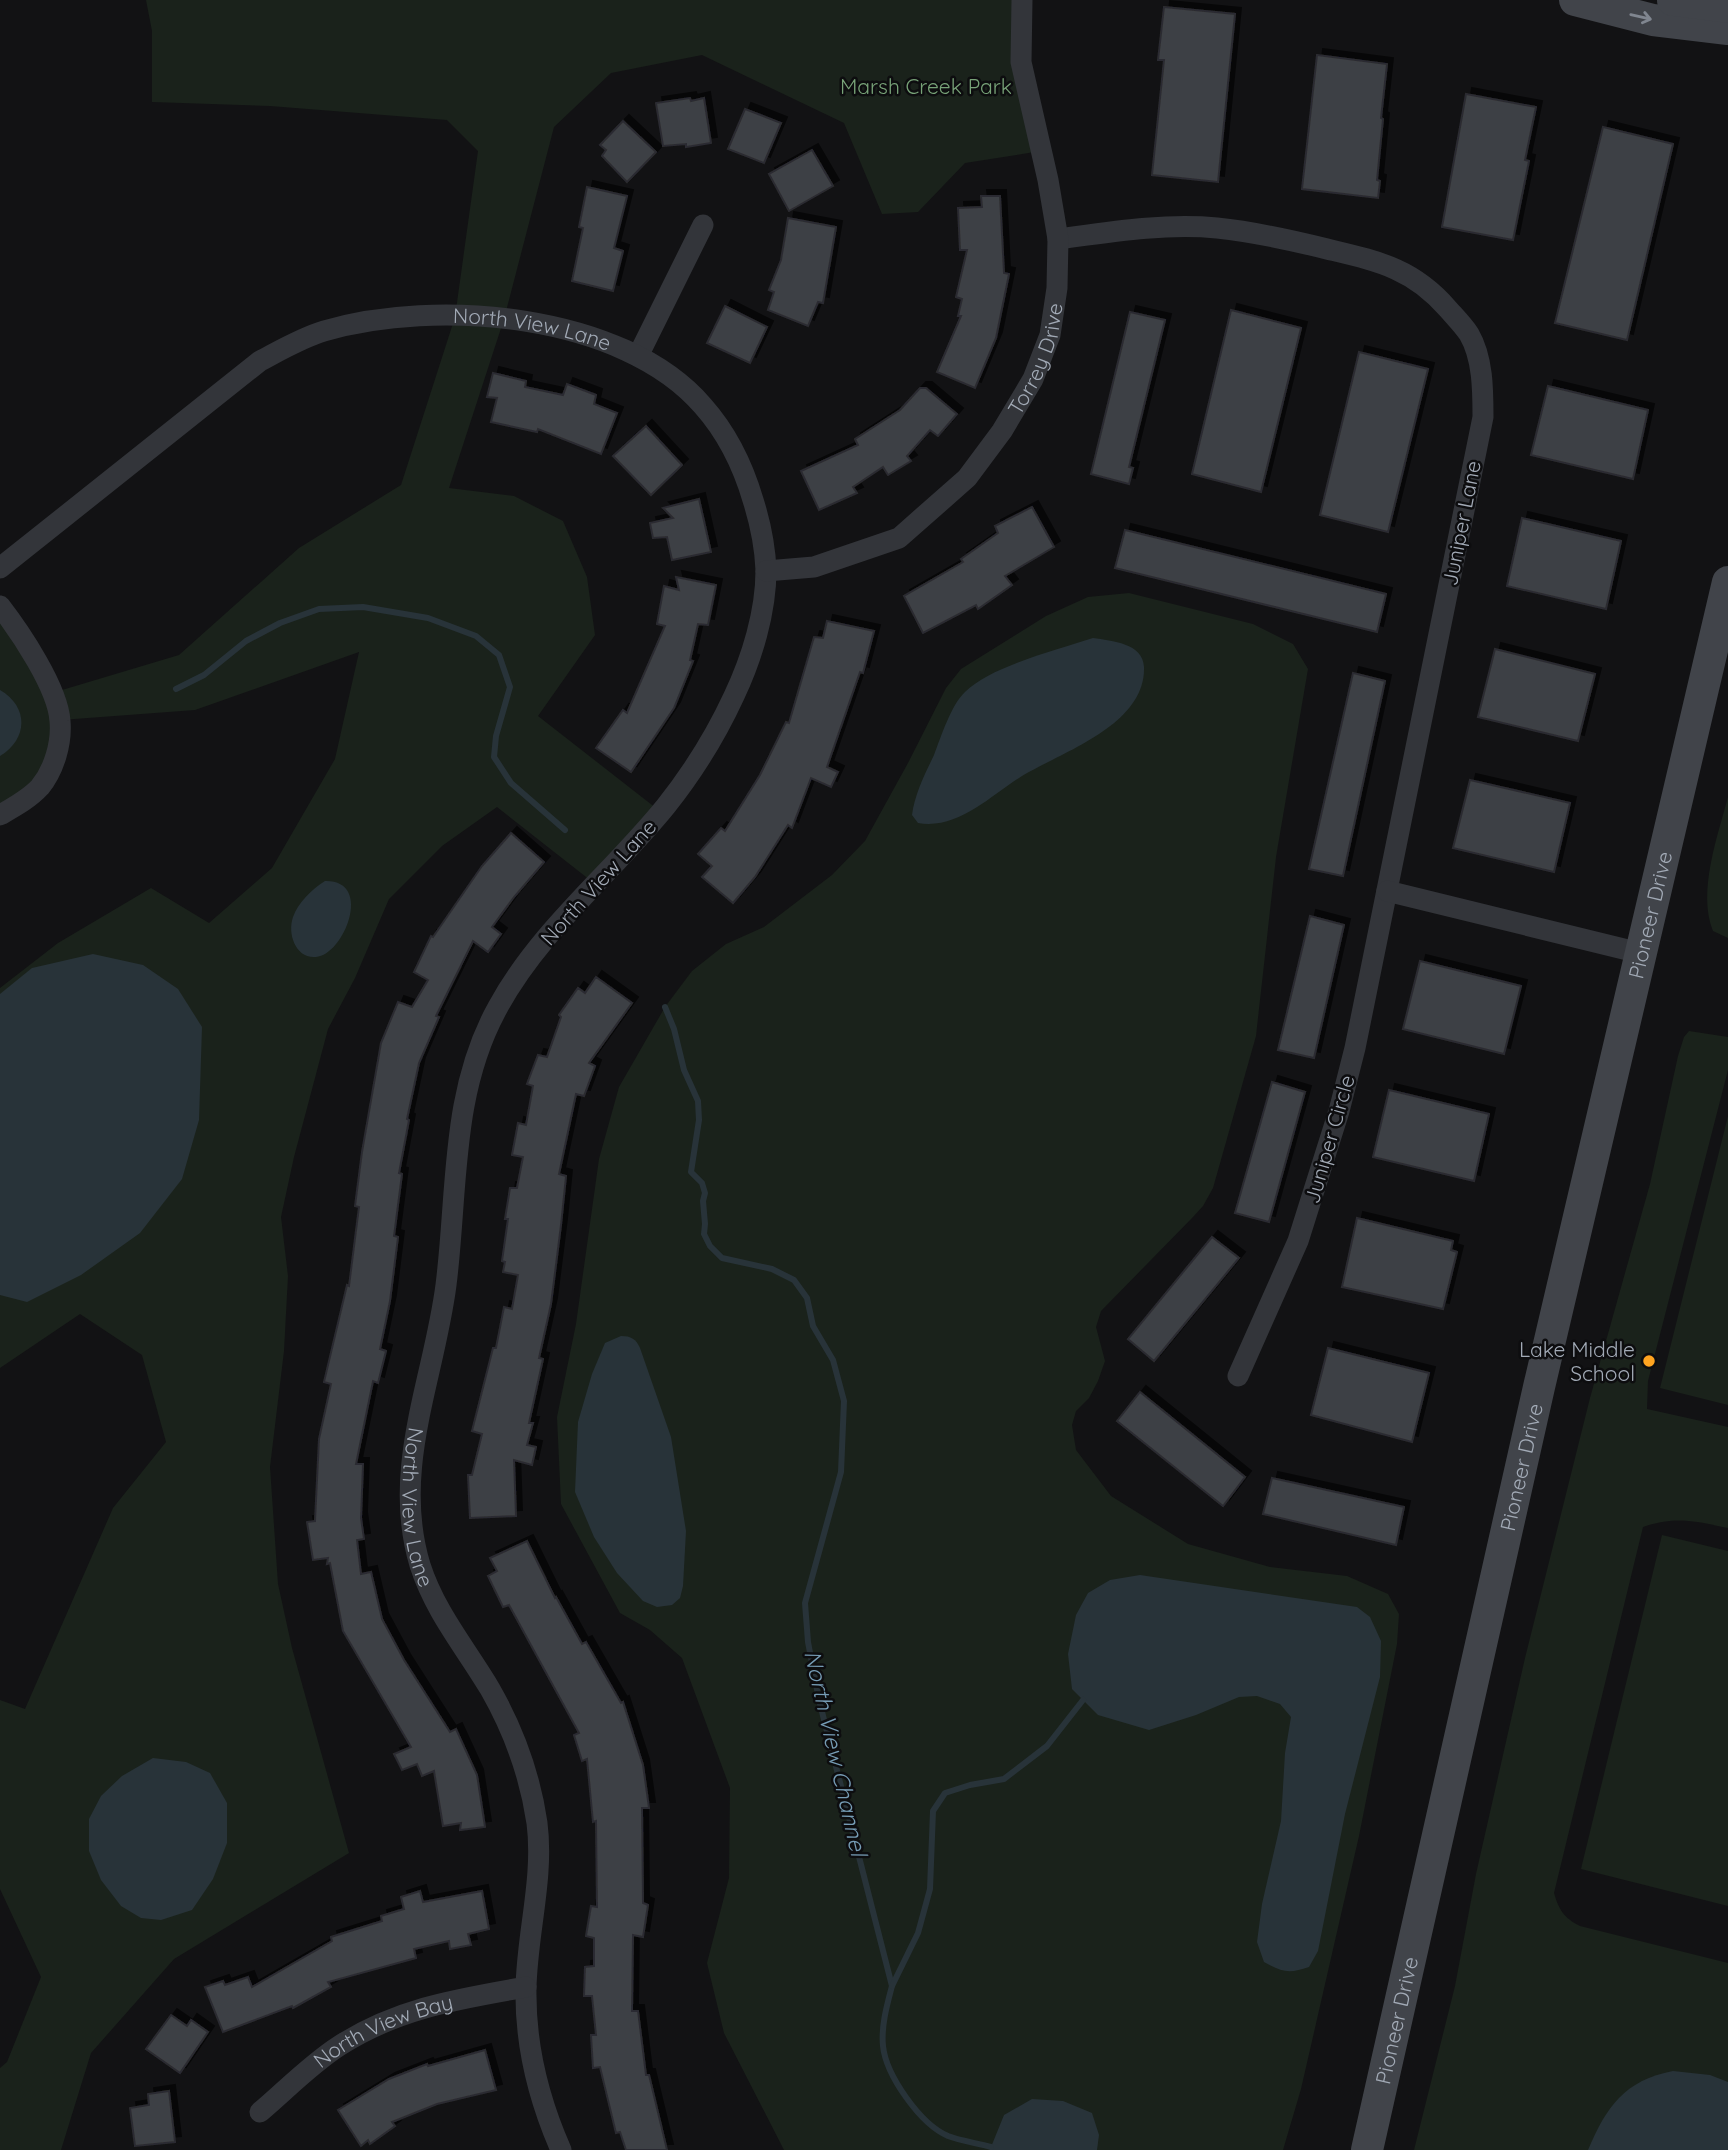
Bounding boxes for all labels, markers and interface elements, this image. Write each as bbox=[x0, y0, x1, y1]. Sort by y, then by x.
one-way arrow bbox=[1629, 11, 1652, 24]
park label: Marsh Creek Park bbox=[840, 73, 1012, 99]
street label: Torrey Drive bbox=[1002, 301, 1068, 419]
street label: North View Lane bbox=[453, 302, 615, 356]
street label: Juniper Lane bbox=[1436, 458, 1486, 588]
street label: North View Lane bbox=[535, 814, 661, 950]
street label: Pioneer Drive bbox=[1622, 849, 1677, 981]
street label: Juniper Circle bbox=[1298, 1072, 1360, 1206]
place label: Lake Middle School bbox=[1519, 1336, 1635, 1386]
marker: Lake Middle School bbox=[1641, 1353, 1657, 1369]
street label: Pioneer Drive bbox=[1494, 1401, 1548, 1533]
street label: North View Lane bbox=[397, 1426, 440, 1591]
water label: North View Channel bbox=[798, 1647, 874, 1861]
street label: Pioneer Drive bbox=[1369, 1954, 1423, 2087]
street label: North View Bay bbox=[308, 1988, 455, 2073]

